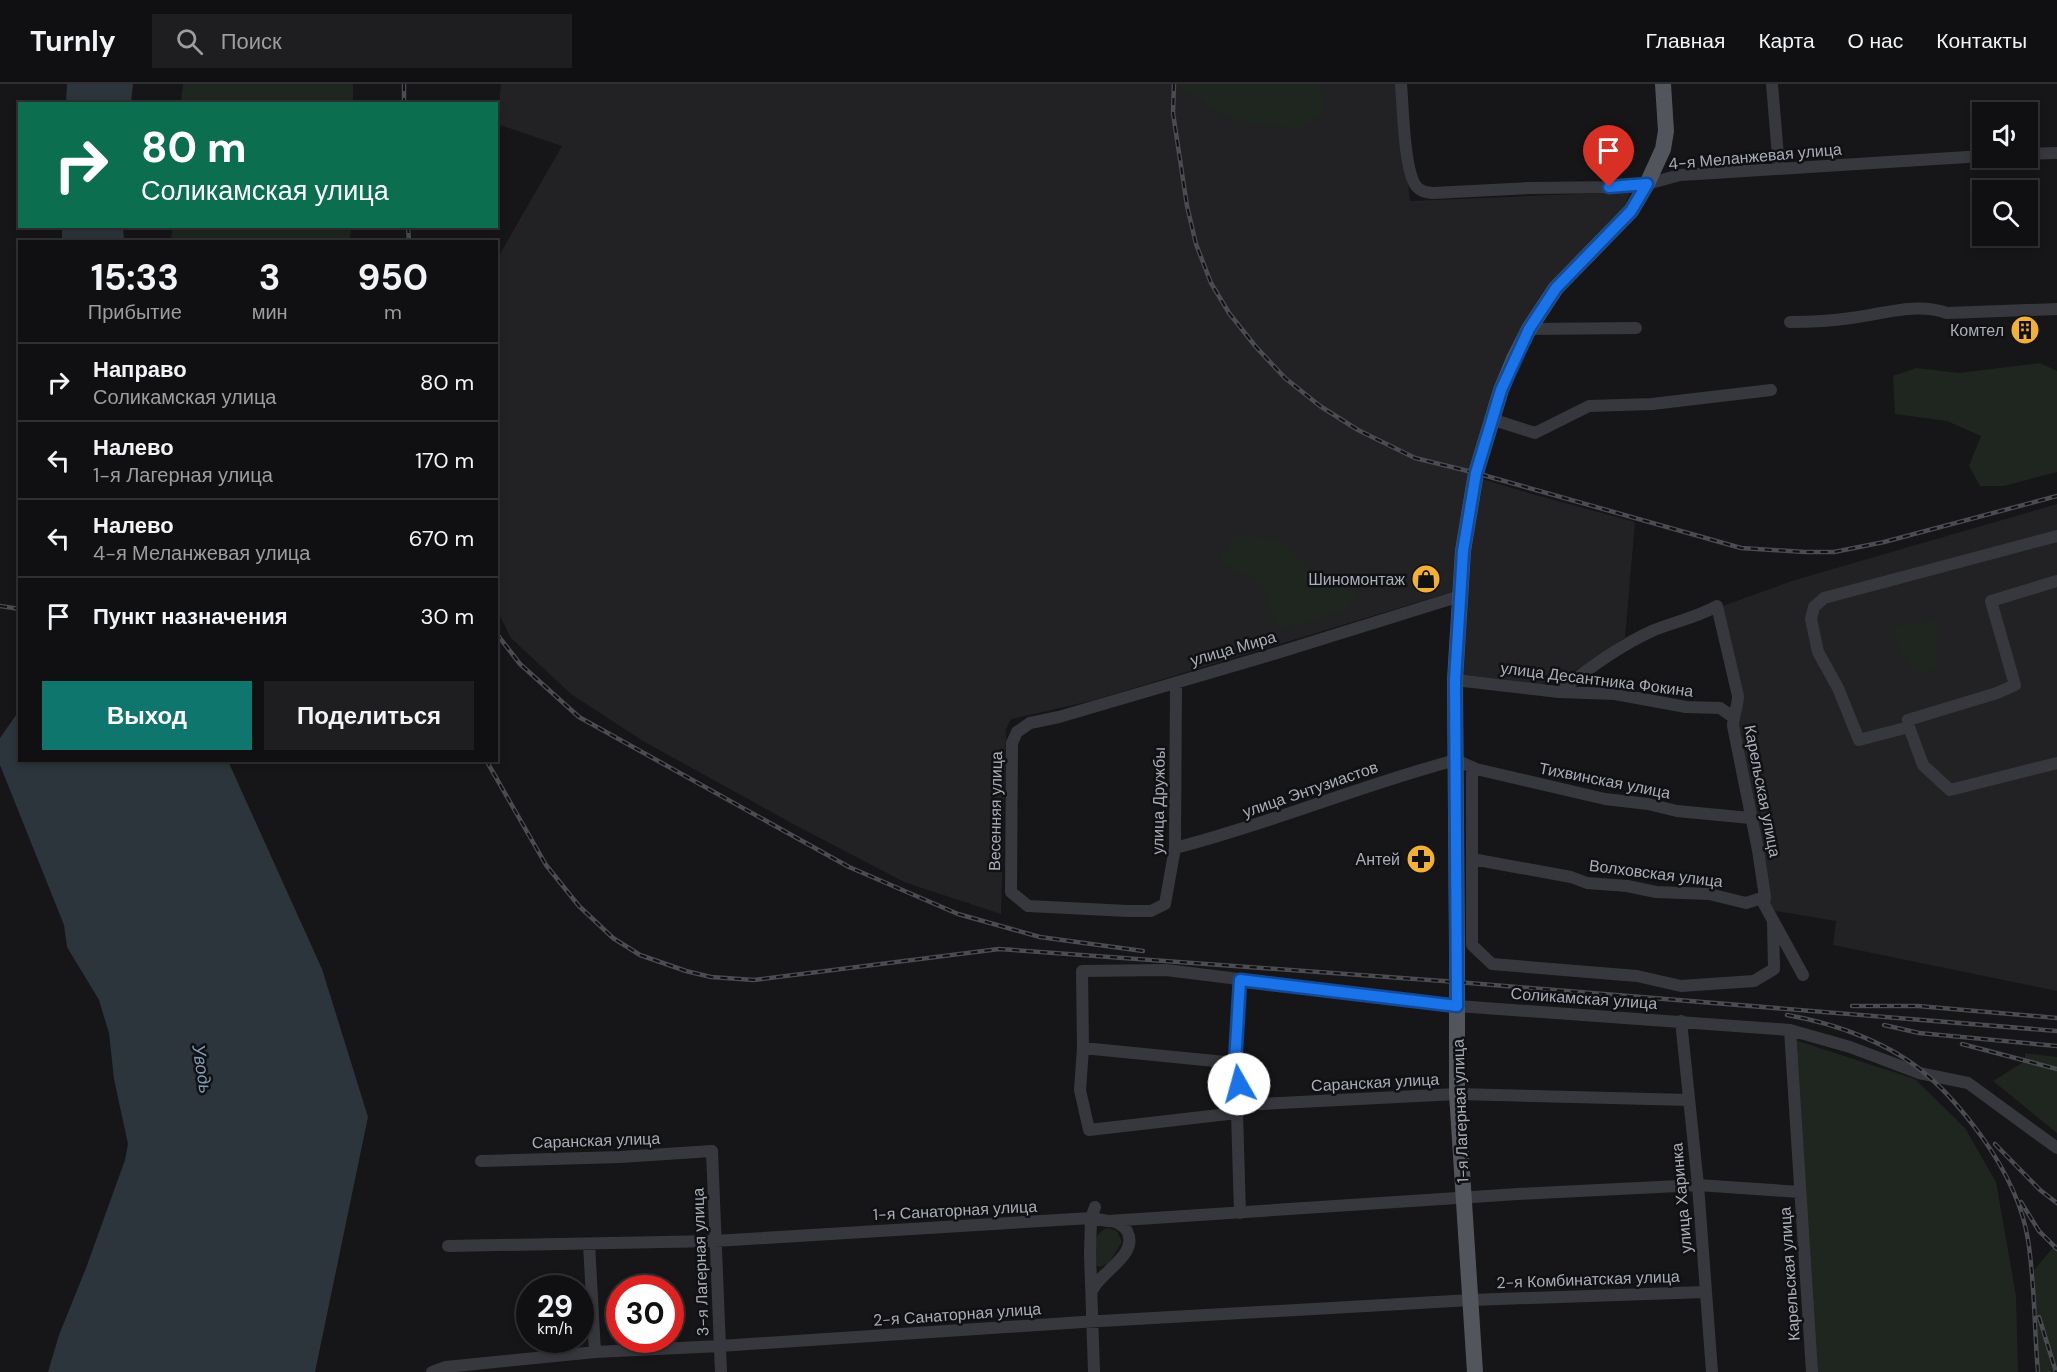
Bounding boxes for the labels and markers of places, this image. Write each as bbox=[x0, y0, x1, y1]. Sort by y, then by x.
pin bbox=[1583, 125, 1634, 187]
building icon: Комтел bbox=[2009, 314, 2041, 346]
place label: Комтел bbox=[1950, 320, 2004, 341]
shop icon: Шиномонтаж bbox=[1410, 563, 1442, 595]
place label: Шиномонтаж bbox=[1308, 569, 1405, 590]
pharmacy icon: Антей bbox=[1405, 843, 1437, 875]
place label: Антей bbox=[1356, 849, 1400, 870]

